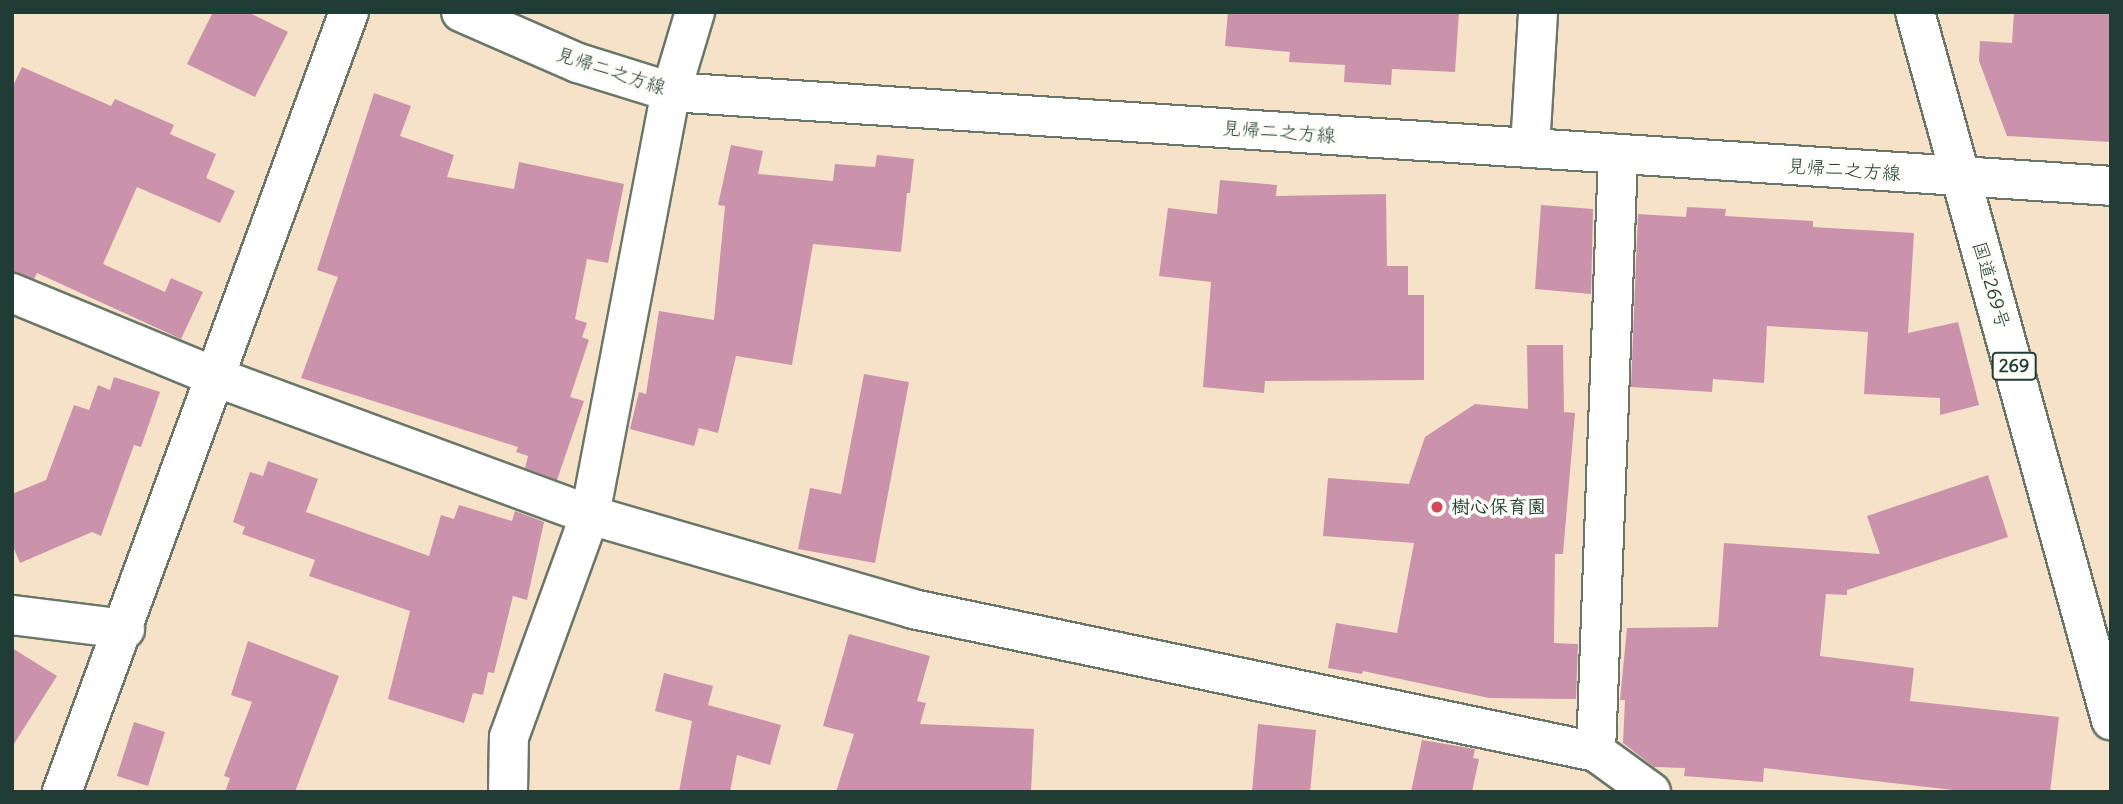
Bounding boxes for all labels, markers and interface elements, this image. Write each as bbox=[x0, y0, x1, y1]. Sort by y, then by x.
street label: 見帰二之方線 bbox=[553, 43, 669, 99]
street label: 見帰二之方線 bbox=[1221, 117, 1337, 147]
street label: 見帰二之方線 bbox=[1786, 155, 1902, 185]
street label: 国道269号 bbox=[1968, 239, 2014, 331]
road number: 269 bbox=[1991, 352, 2037, 380]
place label: 樹心保育園 bbox=[1451, 496, 1546, 518]
marker: 樹心保育園 bbox=[1429, 499, 1445, 515]

